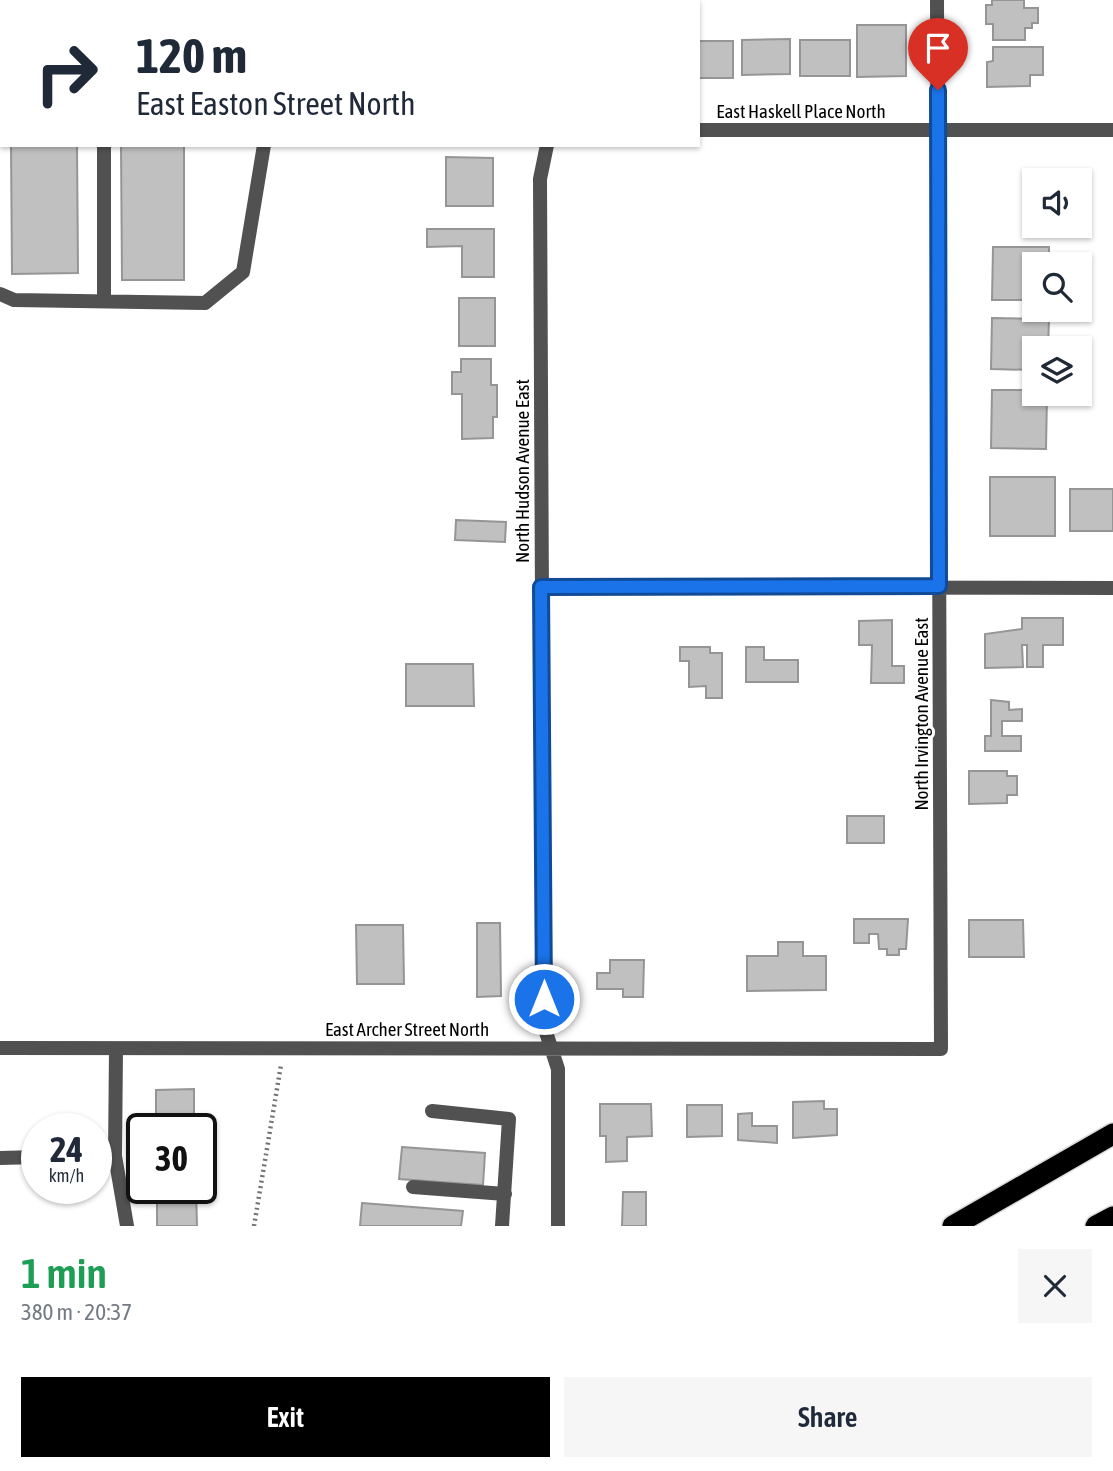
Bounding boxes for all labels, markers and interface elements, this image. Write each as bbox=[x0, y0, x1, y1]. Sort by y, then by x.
pin bbox=[908, 18, 968, 90]
text: 120 m bbox=[136, 27, 247, 83]
icon: right bbox=[21, 28, 112, 119]
icon: arrive bbox=[919, 29, 957, 67]
text: East Easton Street North bbox=[136, 85, 415, 122]
street label: East Haskell Place North bbox=[716, 100, 886, 122]
map controls bbox=[1022, 168, 1092, 406]
button: sound bbox=[1022, 168, 1092, 238]
button: search bbox=[1022, 252, 1092, 322]
button: layers bbox=[1022, 336, 1092, 406]
street label: North Hudson Avenue East bbox=[511, 379, 533, 563]
street label: North Irvington Avenue East bbox=[910, 617, 932, 811]
position arrow bbox=[507, 962, 581, 1036]
street label: East Archer Street North bbox=[325, 1018, 489, 1040]
speed limit sign: 30 bbox=[126, 1113, 217, 1204]
text: 24 bbox=[50, 1129, 83, 1169]
text: km/h bbox=[49, 1165, 84, 1186]
text: 1 min bbox=[21, 1249, 107, 1297]
button: close bbox=[1018, 1249, 1092, 1323]
text: 380 m · 20:37 bbox=[21, 1299, 132, 1325]
button: Exit bbox=[21, 1377, 550, 1457]
button: Share bbox=[564, 1377, 1092, 1457]

